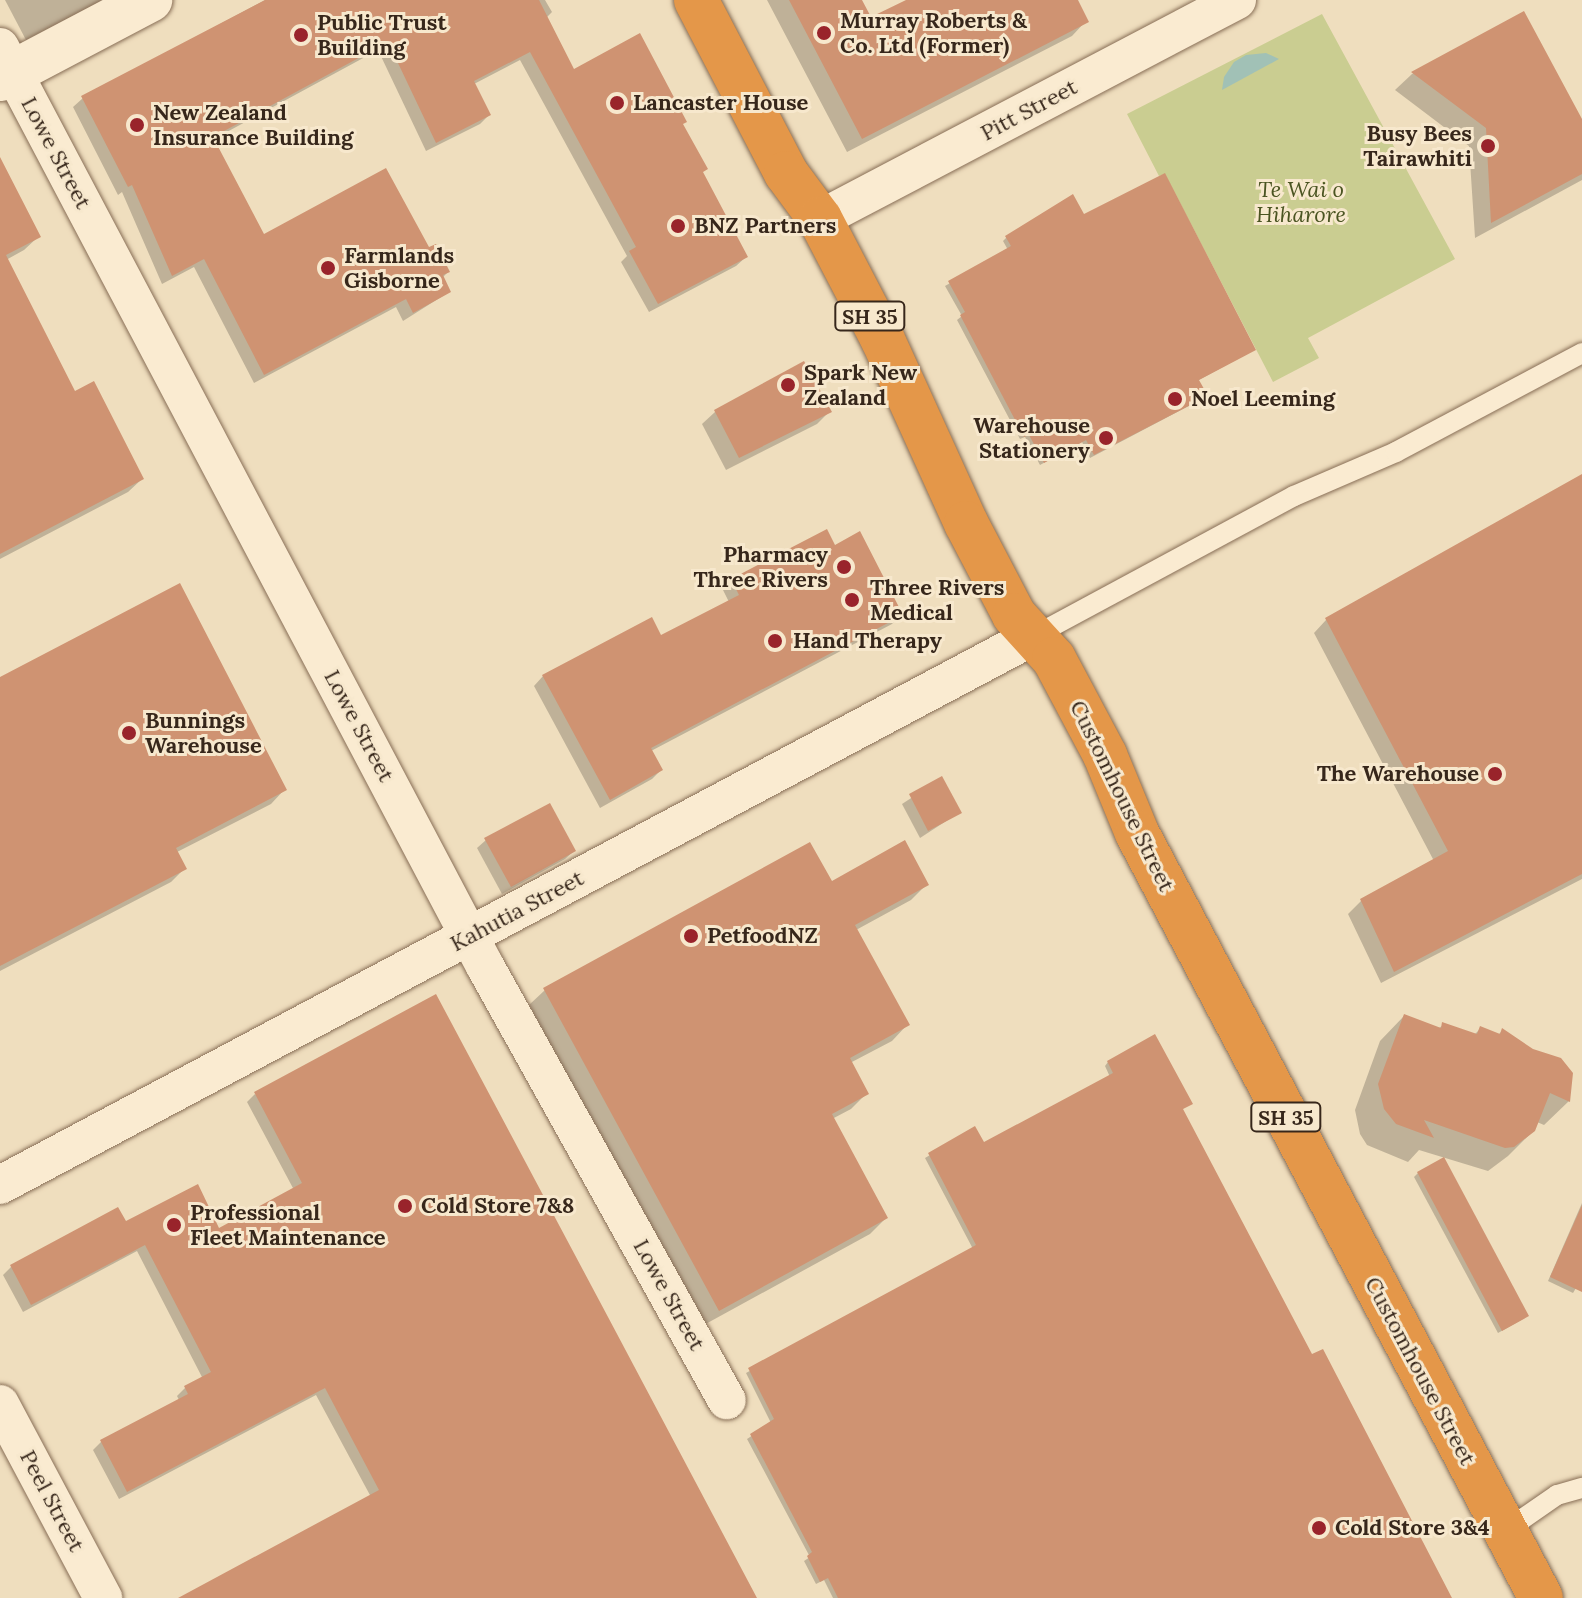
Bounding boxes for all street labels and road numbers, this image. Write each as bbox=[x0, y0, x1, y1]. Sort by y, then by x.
street label: Pitt Street bbox=[976, 74, 1082, 146]
street label: Lowe Street bbox=[16, 93, 96, 213]
road number: SH 35 bbox=[834, 300, 906, 332]
street label: Lowe Street bbox=[319, 666, 399, 786]
street label: Customhouse Street bbox=[1064, 696, 1180, 896]
street label: Kahutia Street bbox=[446, 865, 588, 957]
road number: SH 35 bbox=[1250, 1101, 1322, 1133]
street label: Lowe Street bbox=[628, 1235, 710, 1355]
street label: Customhouse Street bbox=[1359, 1272, 1481, 1470]
street label: Peel Street bbox=[14, 1446, 90, 1556]

